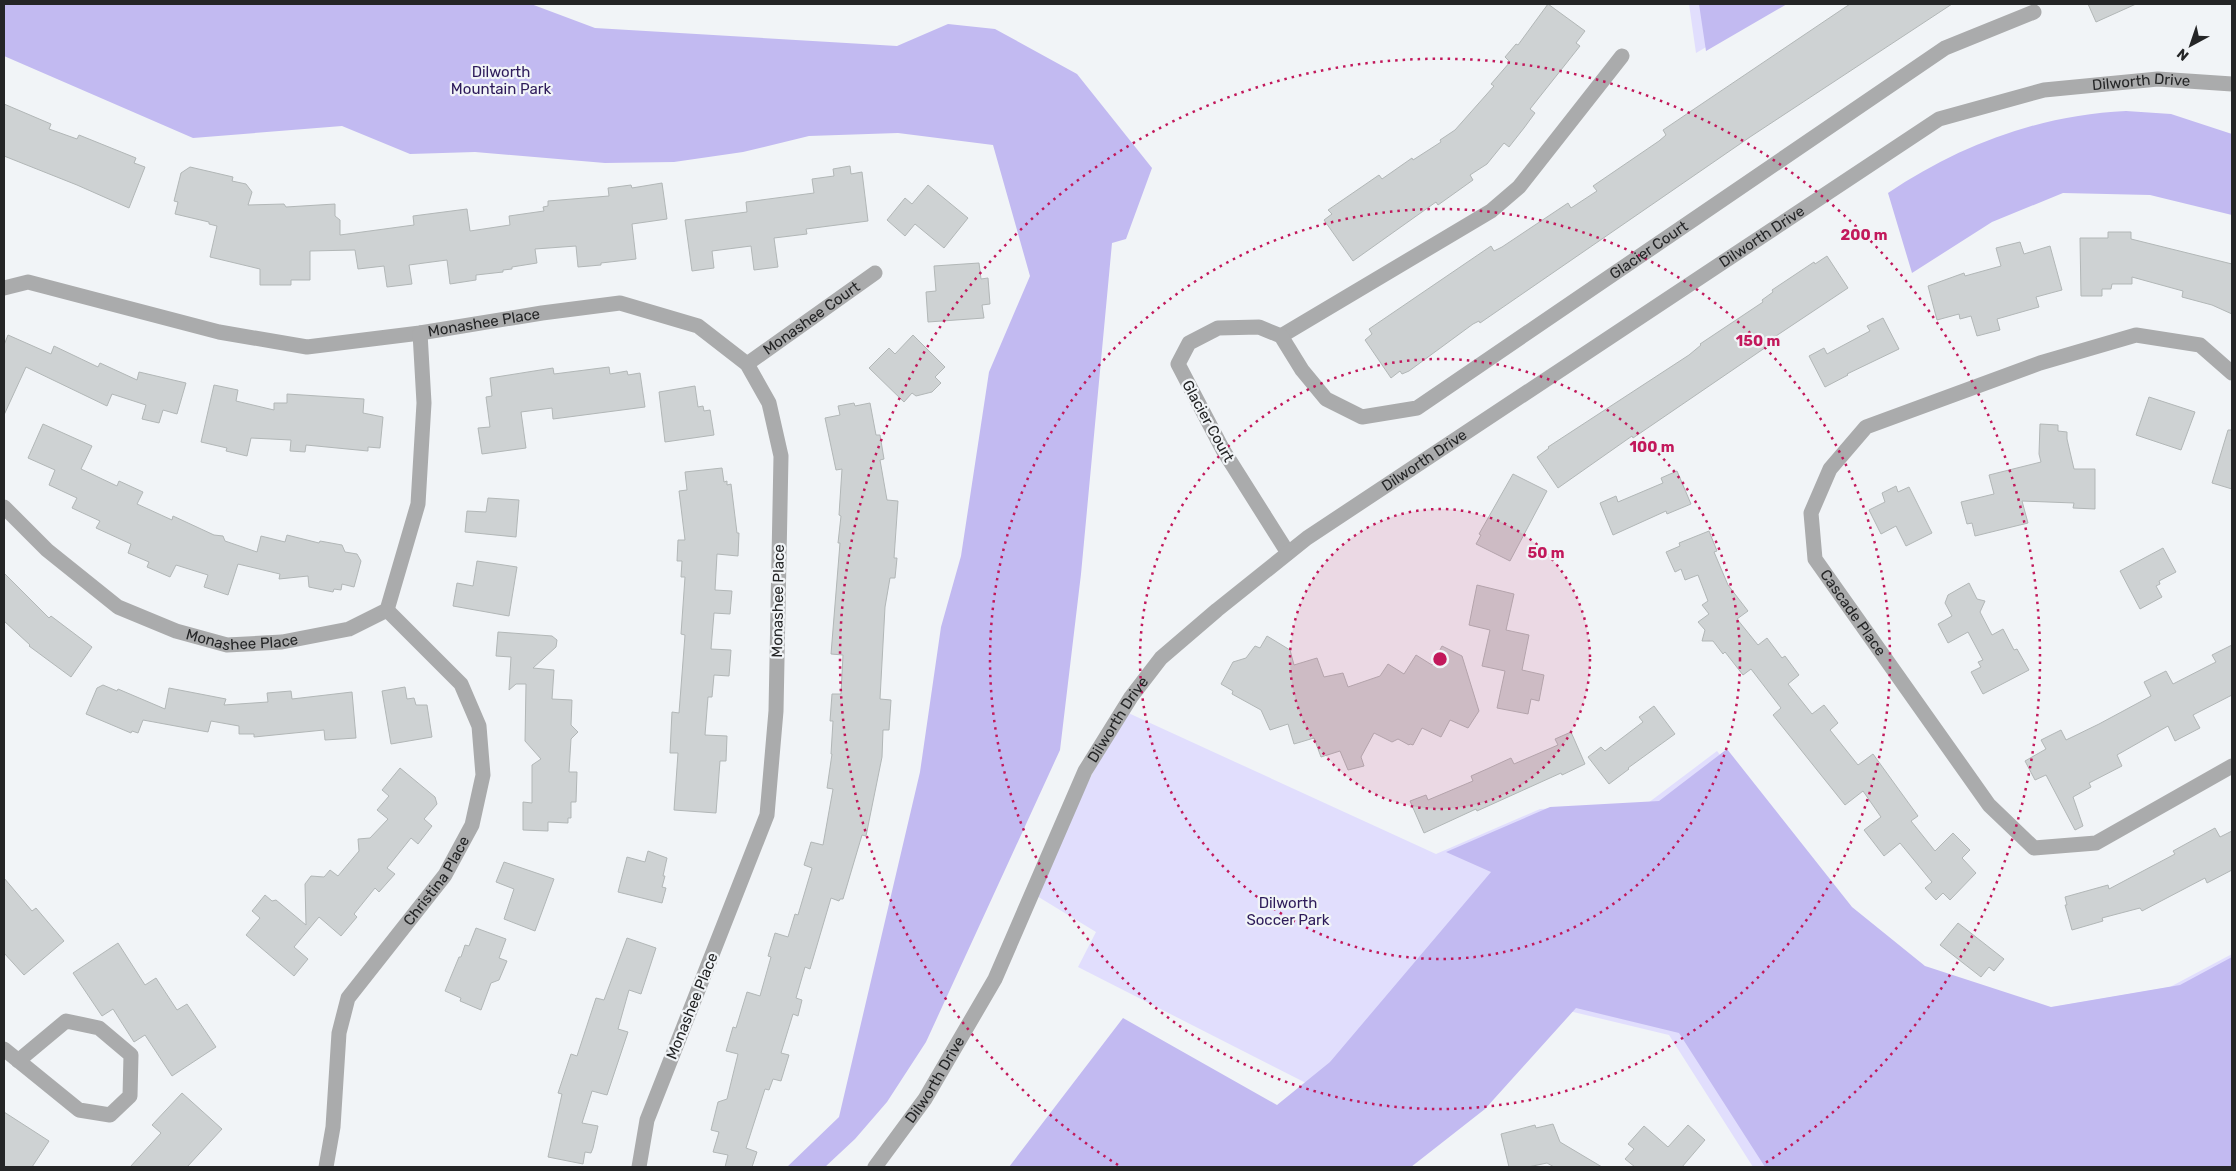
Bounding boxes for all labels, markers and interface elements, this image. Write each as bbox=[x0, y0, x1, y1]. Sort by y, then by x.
north arrow bbox=[2166, 20, 2216, 70]
text: N bbox=[2174, 45, 2192, 64]
park label: Dilworth Mountain Park bbox=[451, 63, 551, 98]
street label: Dilworth Drive bbox=[2091, 70, 2191, 94]
street label: Dilworth Drive bbox=[1716, 202, 1808, 271]
street label: Glacier Court bbox=[1606, 217, 1691, 283]
text: 200 m bbox=[1840, 226, 1888, 244]
street label: Monashee Court bbox=[760, 278, 863, 359]
street label: Monashee Place bbox=[426, 304, 541, 341]
text: 150 m bbox=[1736, 332, 1780, 350]
street label: Glacier Court bbox=[1178, 377, 1238, 465]
street label: Dilworth Drive bbox=[1378, 426, 1470, 495]
text: 100 m bbox=[1630, 438, 1674, 456]
street label: Monashee Place bbox=[768, 544, 788, 658]
text: 50 m bbox=[1528, 544, 1564, 562]
street label: Cascade Place bbox=[1816, 566, 1890, 660]
street label: Monashee Place bbox=[184, 625, 300, 655]
centre of rings bbox=[1431, 650, 1449, 668]
street label: Dilworth Drive bbox=[1084, 673, 1152, 766]
street label: Christina Place bbox=[399, 833, 473, 929]
park label: Dilworth Soccer Park bbox=[1246, 894, 1330, 929]
street label: Monashee Place bbox=[662, 950, 722, 1062]
street label: Dilworth Drive bbox=[901, 1033, 969, 1127]

